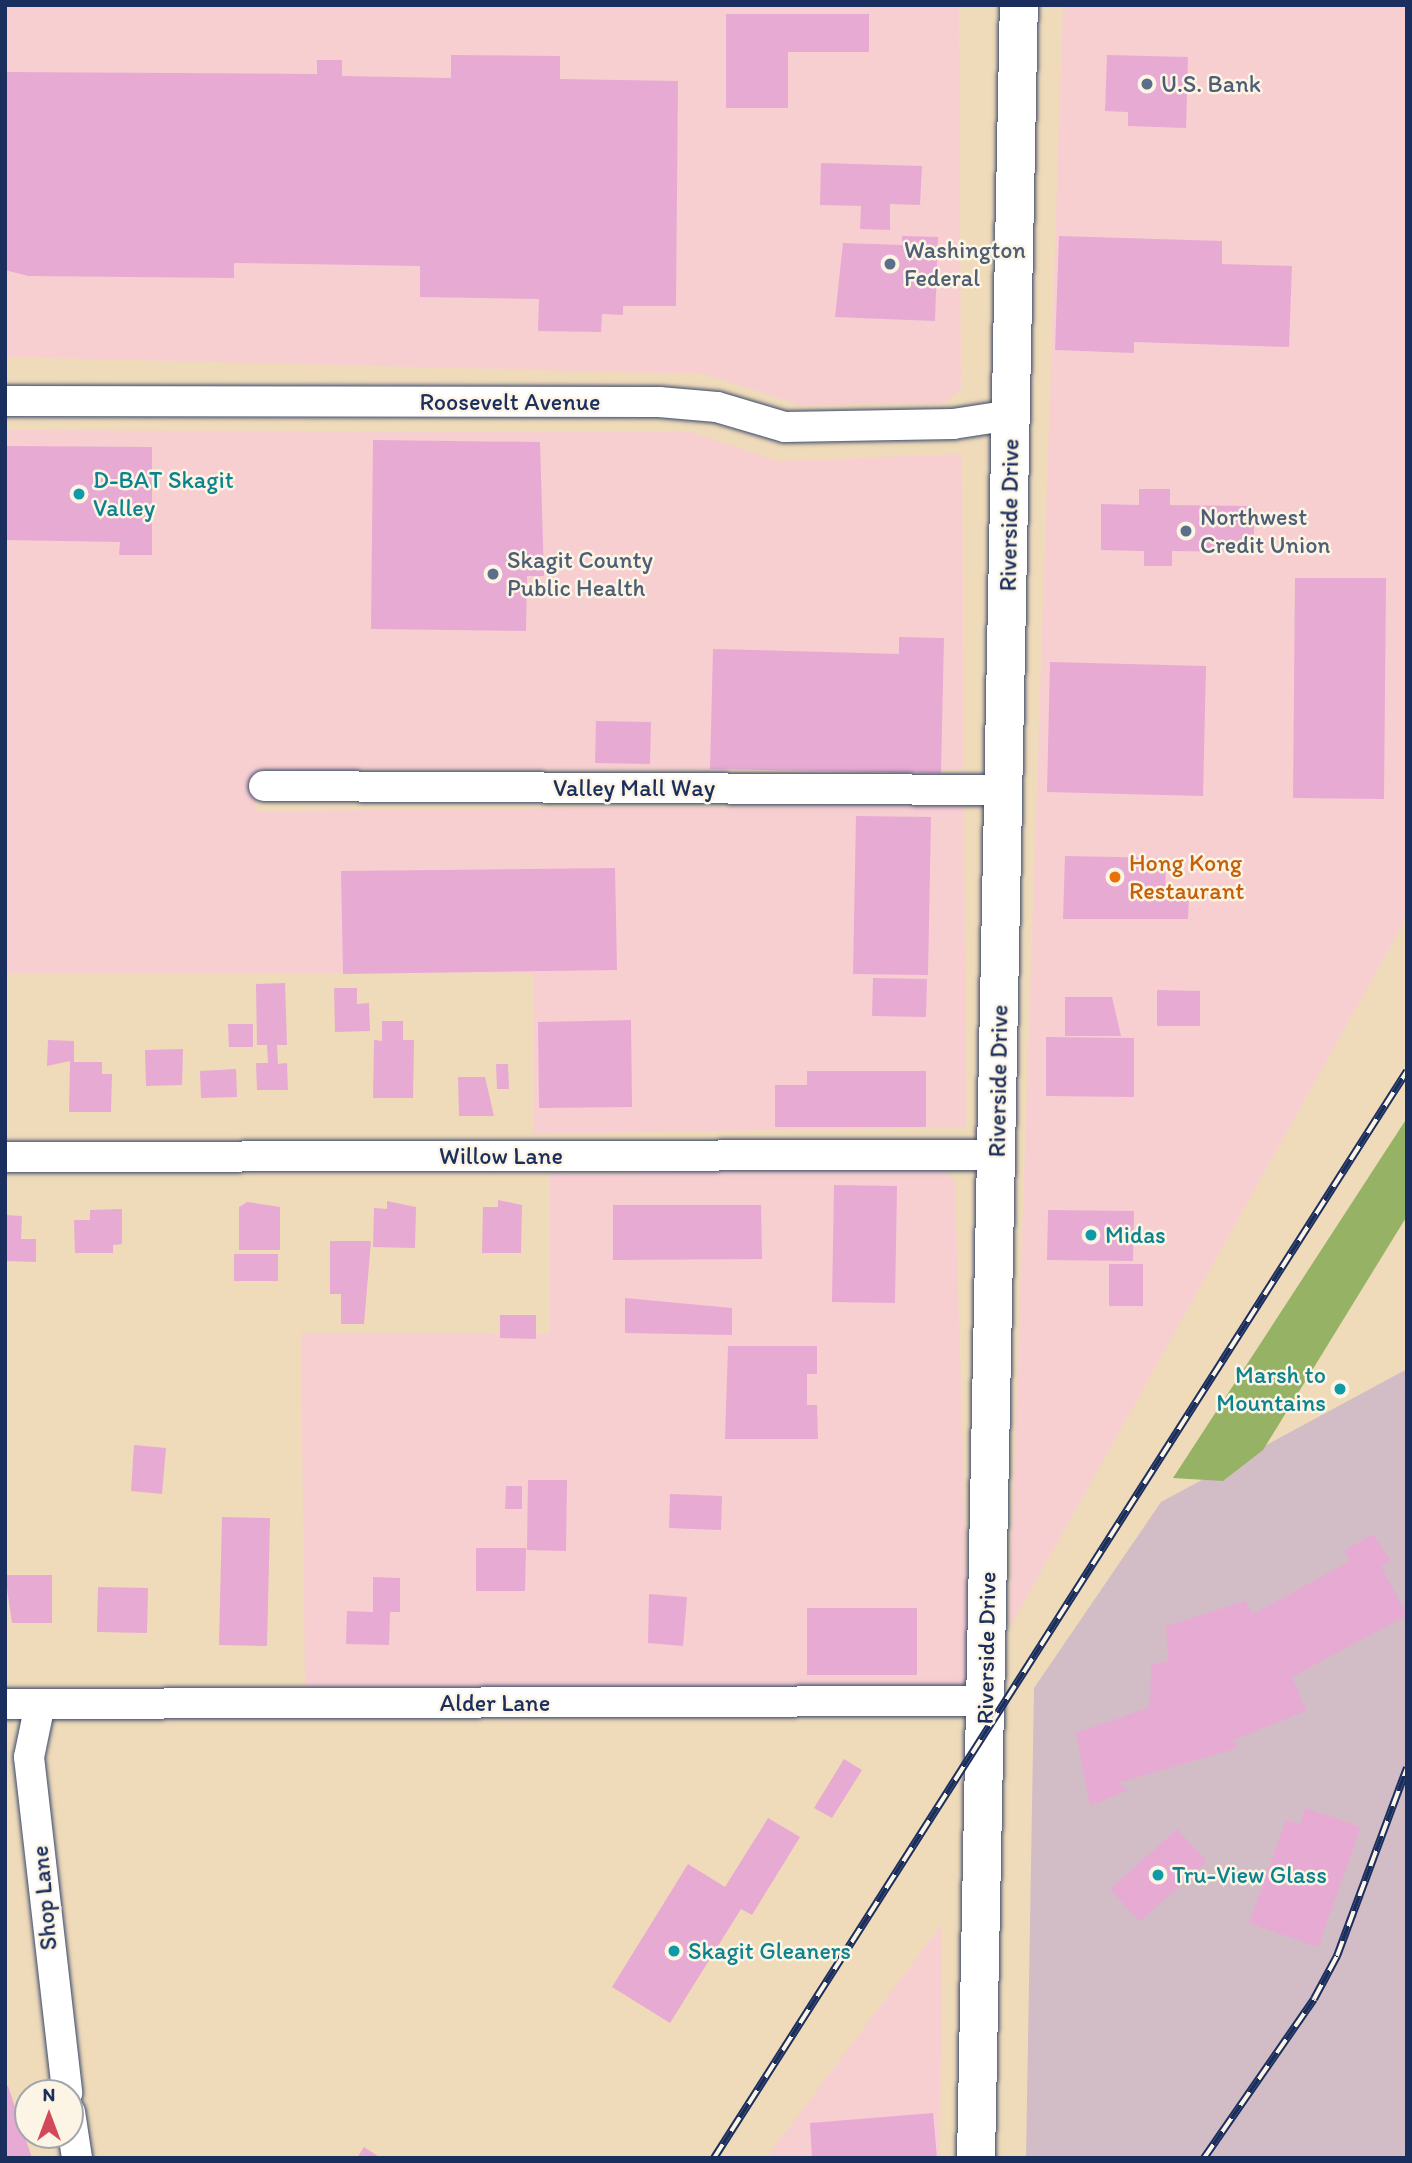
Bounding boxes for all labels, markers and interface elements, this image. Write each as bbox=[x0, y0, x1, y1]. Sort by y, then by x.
place label: U.S. Bank bbox=[1161, 70, 1261, 98]
marker: U.S. Bank bbox=[1139, 76, 1155, 92]
place label: Washington Federal bbox=[904, 236, 1026, 292]
marker: Washington Federal bbox=[882, 256, 898, 272]
street label: Roosevelt Avenue bbox=[420, 388, 600, 416]
street label: Riverside Drive bbox=[993, 438, 1025, 592]
place label: D-BAT Skagit Valley bbox=[93, 466, 234, 522]
marker: D-BAT Skagit Valley bbox=[71, 486, 87, 502]
place label: Northwest Credit Union bbox=[1200, 503, 1330, 559]
marker: Northwest Credit Union bbox=[1178, 523, 1194, 539]
place label: Skagit County Public Health bbox=[507, 546, 653, 602]
marker: Skagit County Public Health bbox=[485, 566, 501, 582]
street label: Valley Mall Way bbox=[554, 774, 714, 802]
place label: Hong Kong Restaurant bbox=[1129, 849, 1244, 905]
marker: Hong Kong Restaurant bbox=[1107, 869, 1123, 885]
street label: Riverside Drive bbox=[982, 1004, 1014, 1158]
street label: Willow Lane bbox=[439, 1142, 563, 1170]
place label: Midas bbox=[1105, 1221, 1166, 1249]
marker: Midas bbox=[1083, 1227, 1099, 1243]
place label: Marsh to Mountains bbox=[1216, 1361, 1326, 1417]
marker: Marsh to Mountains bbox=[1332, 1381, 1348, 1397]
street label: Riverside Drive bbox=[970, 1571, 1002, 1725]
street label: Alder Lane bbox=[440, 1689, 550, 1717]
street label: Shop Lane bbox=[25, 1844, 63, 1952]
place label: Tru-View Glass bbox=[1172, 1861, 1327, 1889]
marker: Tru-View Glass bbox=[1150, 1867, 1166, 1883]
place label: Skagit Gleaners bbox=[688, 1937, 850, 1965]
marker: Skagit Gleaners bbox=[666, 1943, 682, 1959]
north arrow bbox=[14, 2079, 84, 2149]
text: N bbox=[43, 2083, 55, 2106]

